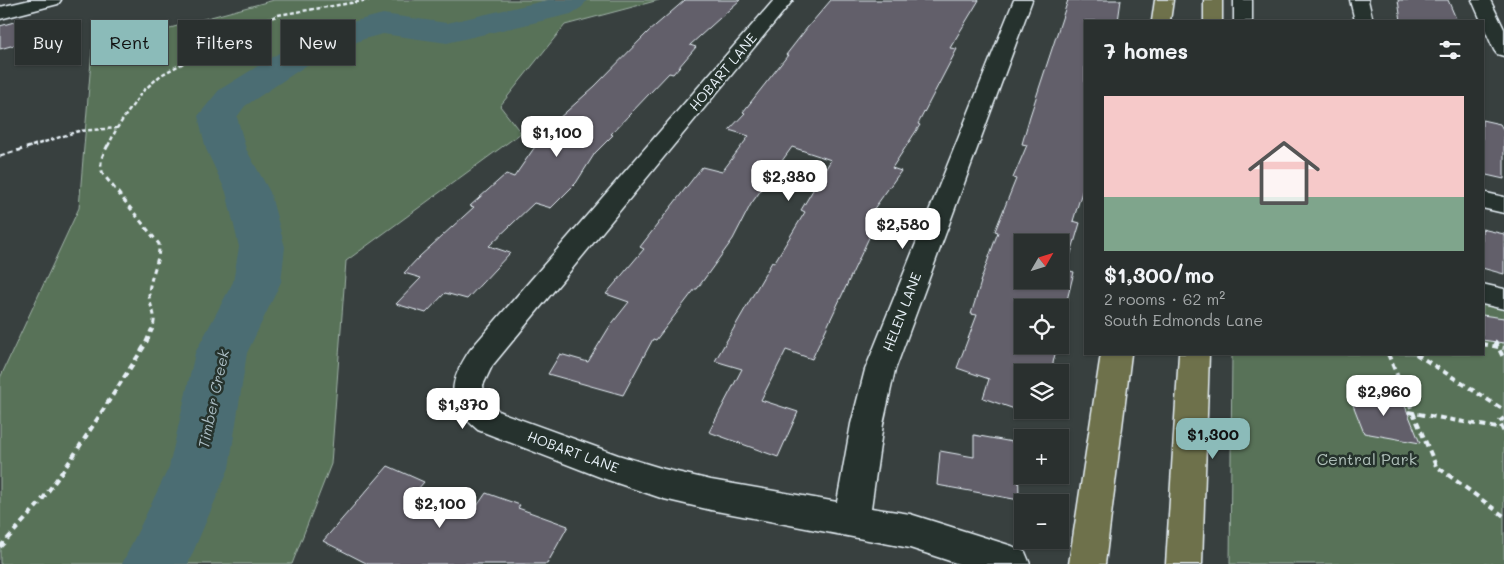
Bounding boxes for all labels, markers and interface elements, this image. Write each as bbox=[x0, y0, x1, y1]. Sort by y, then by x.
chip: Buy bbox=[15, 20, 81, 65]
chip: Rent bbox=[91, 20, 168, 65]
chip: Filters bbox=[178, 20, 271, 65]
chip: New bbox=[281, 20, 355, 65]
street label: HOBART LANE bbox=[684, 29, 761, 115]
icon: filters bbox=[1436, 36, 1464, 64]
text: 7 homes bbox=[1104, 37, 1188, 64]
pin: $1,100 bbox=[516, 116, 598, 158]
text: $1,100 bbox=[532, 121, 582, 142]
icon: home bbox=[1239, 128, 1329, 218]
pin: $2,380 bbox=[748, 160, 830, 202]
text: $2,380 bbox=[762, 165, 816, 186]
pin: $2,580 bbox=[862, 208, 944, 250]
text: $2,580 bbox=[876, 213, 930, 234]
north arrow bbox=[1014, 234, 1069, 289]
map controls bbox=[1014, 234, 1069, 549]
text: $1,300/mo bbox=[1104, 261, 1214, 288]
street label: HELEN LANE bbox=[878, 269, 925, 354]
text: 2 rooms · 62 m² bbox=[1104, 288, 1225, 309]
button: locate bbox=[1014, 299, 1069, 354]
text: South Edmonds Lane bbox=[1104, 309, 1263, 330]
water label: Timber Creek bbox=[193, 346, 234, 450]
button: layers bbox=[1014, 364, 1069, 419]
pin: $2,960 bbox=[1343, 374, 1425, 417]
text: $2,960 bbox=[1357, 380, 1411, 401]
pin: $1,370 bbox=[422, 388, 504, 430]
text: $1,370 bbox=[438, 393, 488, 414]
pin: $1,300 bbox=[1172, 418, 1254, 460]
text: $1,300 bbox=[1187, 423, 1239, 444]
street label: HOBART LANE bbox=[525, 426, 622, 477]
button: + bbox=[1014, 429, 1069, 484]
park label: Central Park bbox=[1317, 448, 1417, 469]
pin: $2,100 bbox=[399, 486, 481, 529]
text: $2,100 bbox=[414, 492, 466, 513]
button: − bbox=[1014, 494, 1069, 549]

